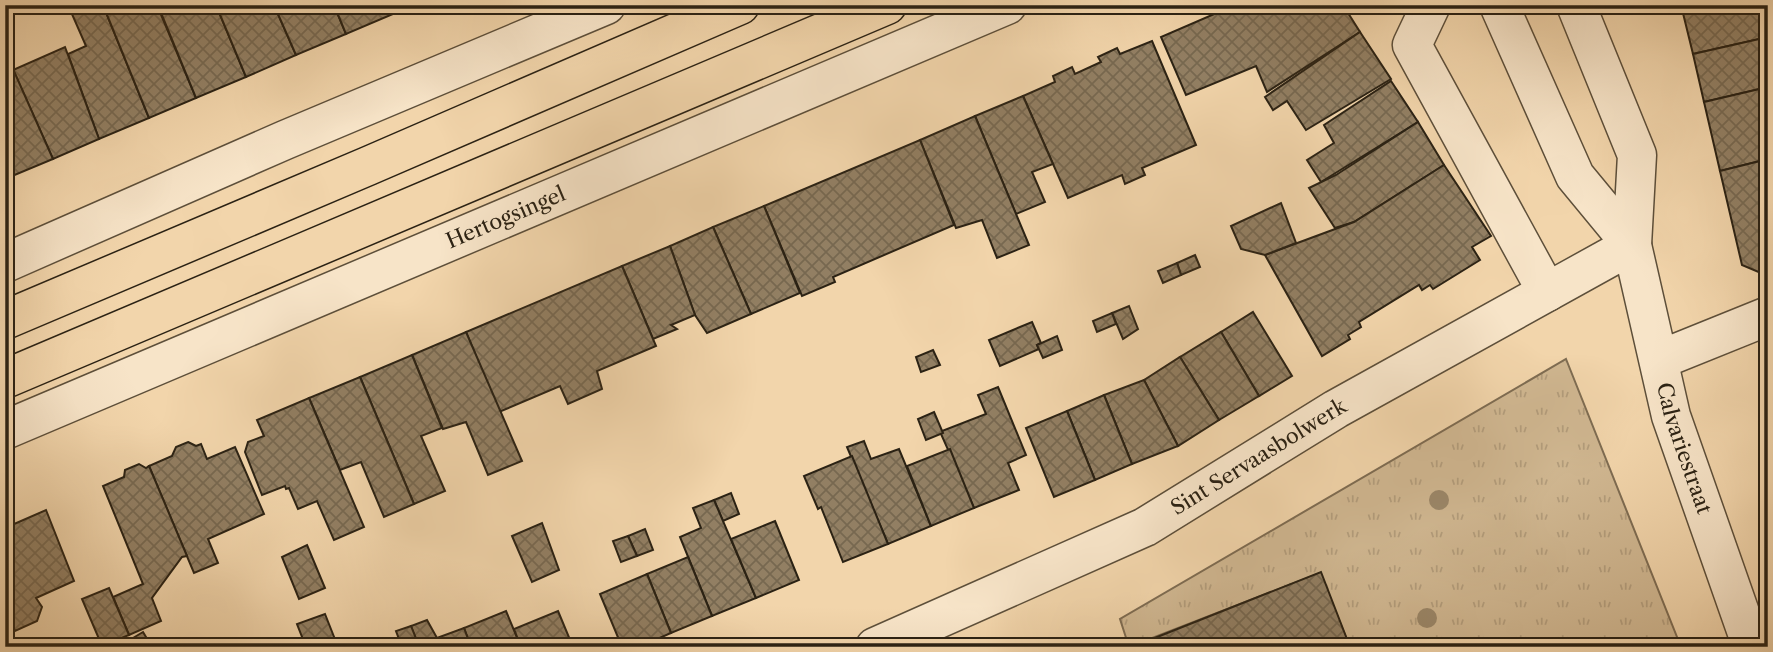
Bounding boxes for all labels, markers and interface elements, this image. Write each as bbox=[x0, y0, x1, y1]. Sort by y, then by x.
street label: Hertogsingel bbox=[442, 181, 569, 253]
street label: Calvariestraat bbox=[1652, 380, 1718, 518]
street label: Sint Servaasbolwerk bbox=[1166, 392, 1351, 520]

